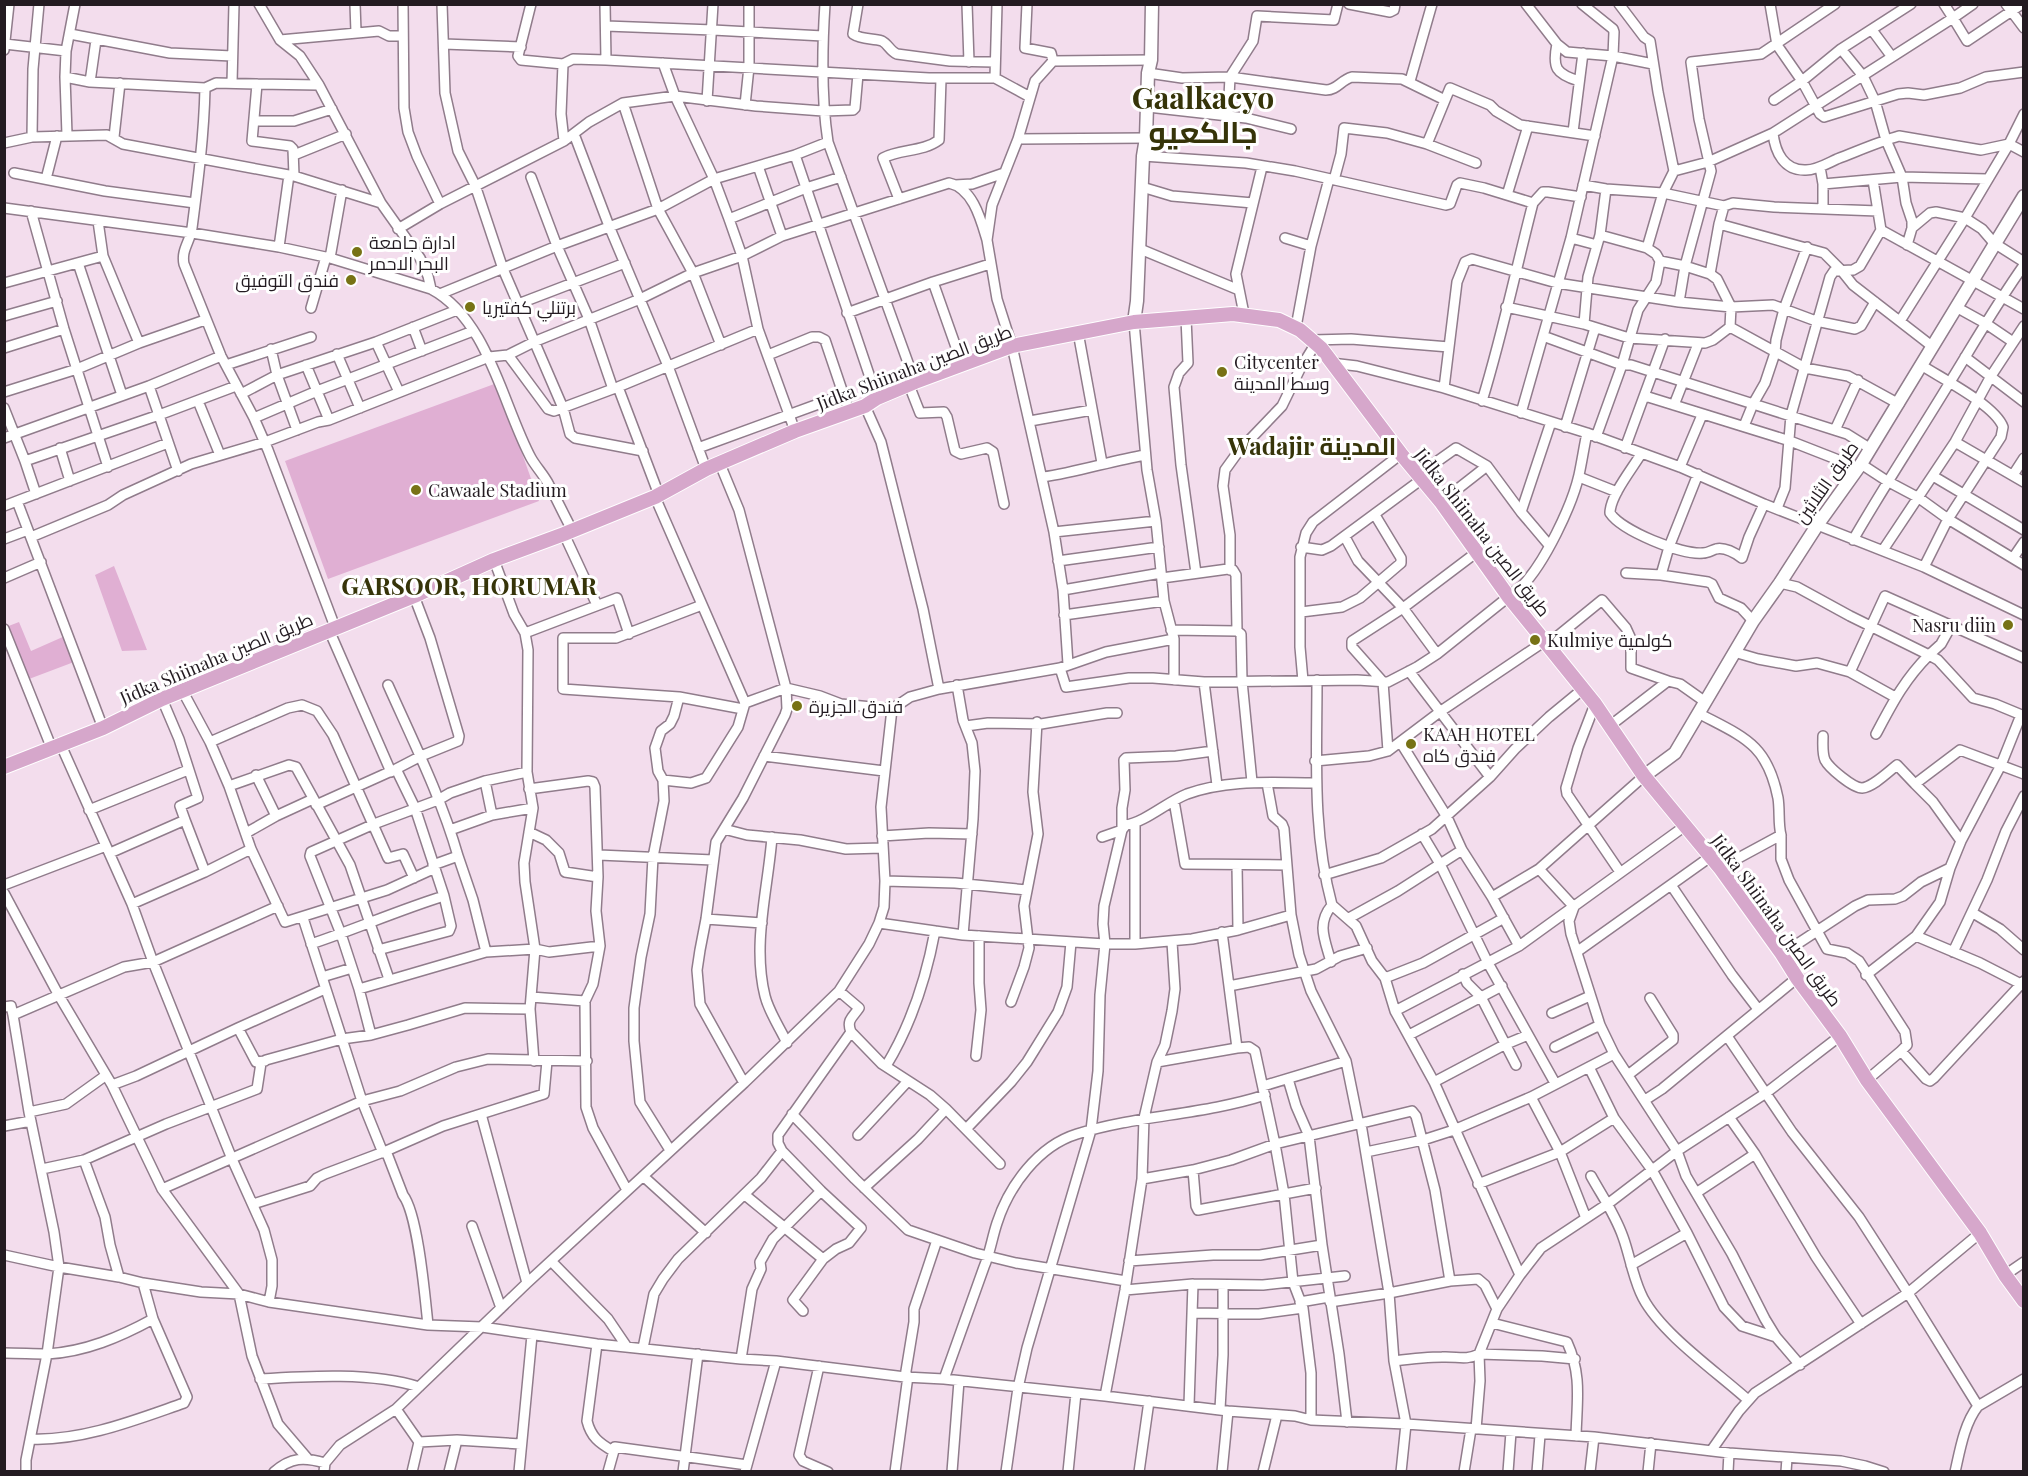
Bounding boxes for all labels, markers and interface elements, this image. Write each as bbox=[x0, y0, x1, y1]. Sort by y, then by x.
district label: Gaalkacyo جالكعيو bbox=[1132, 77, 1274, 151]
place label: ادارة جامعة البحر الاحمر bbox=[368, 230, 456, 275]
marker: ادارة جامعة البحر الاحمر bbox=[350, 245, 364, 259]
place label: فندق التوفيق bbox=[235, 268, 339, 293]
marker: فندق التوفيق bbox=[344, 273, 358, 287]
place label: برتنلي كفتيريا bbox=[482, 295, 576, 322]
marker: برتنلي كفتيريا bbox=[463, 300, 477, 314]
street label: Jidka Shiinaha طريق الصين bbox=[812, 319, 1016, 417]
place label: Citycenter وسط المدينة bbox=[1234, 350, 1330, 395]
marker: Citycenter وسط المدينة bbox=[1215, 365, 1229, 379]
district label: Wadajir المدينة bbox=[1227, 429, 1396, 461]
street label: طريق الثلاثين bbox=[1789, 436, 1864, 529]
street label: Jidka Shiinaha طريق الصين bbox=[1408, 442, 1556, 622]
place label: Cawaale Stadium bbox=[428, 478, 567, 502]
marker: Cawaale Stadium bbox=[409, 483, 423, 497]
district label: GARSOOR, HORUMAR bbox=[341, 569, 598, 601]
street label: Jidka Shiinaha طريق الصين bbox=[115, 606, 317, 711]
place label: Nasru diin bbox=[1912, 613, 1996, 637]
marker: Nasru diin bbox=[2001, 618, 2015, 632]
place label: Kulmiye كولمية bbox=[1547, 628, 1673, 652]
marker: Kulmiye كولمية bbox=[1528, 633, 1542, 647]
place label: فندق الجزيرة bbox=[809, 694, 903, 719]
marker: فندق الجزيرة bbox=[790, 699, 804, 713]
place label: KAAH HOTEL فندق كاه bbox=[1423, 722, 1535, 768]
marker: KAAH HOTEL فندق كاه bbox=[1404, 737, 1418, 751]
street label: Jidka Shiinaha طريق الصين bbox=[1705, 828, 1848, 1012]

